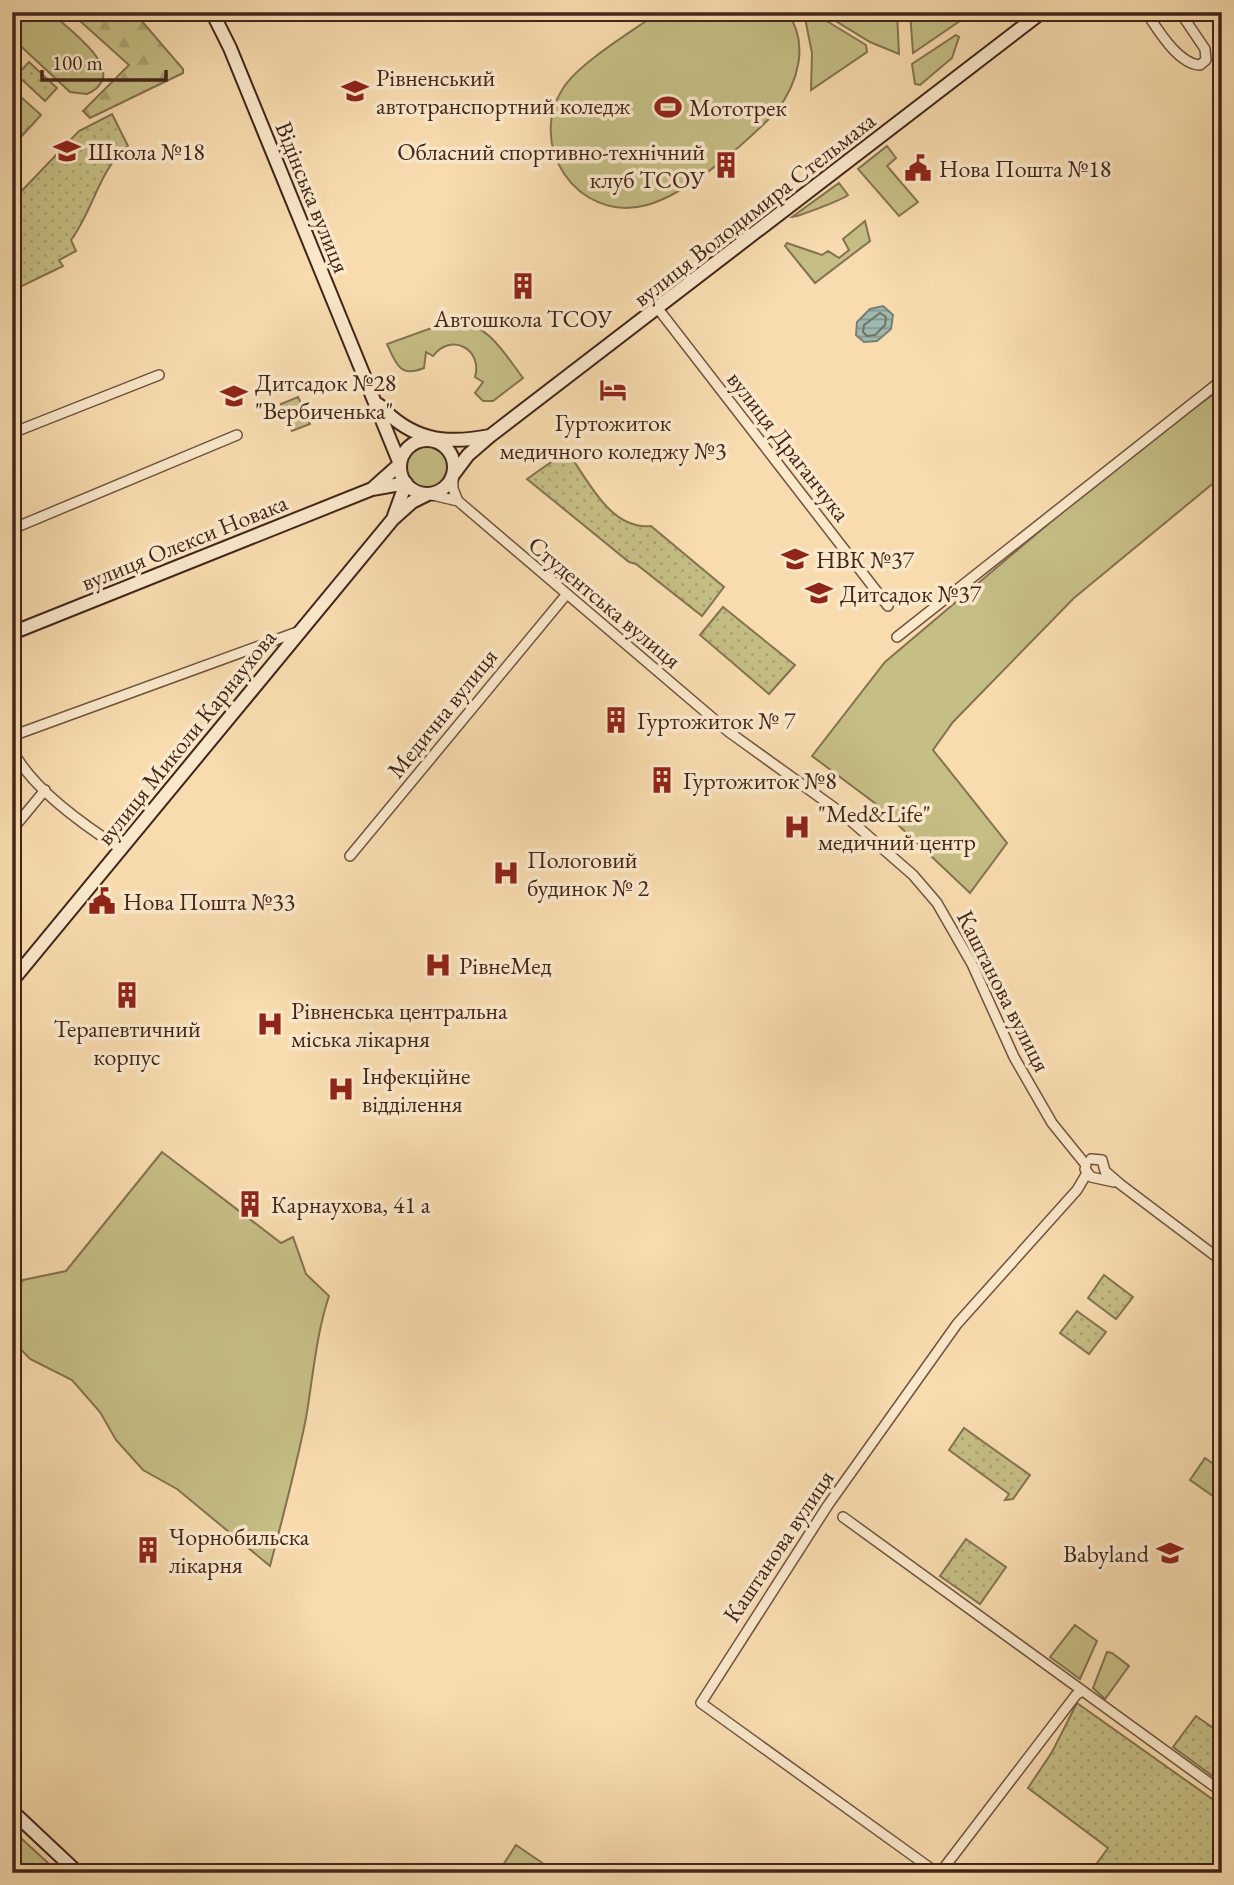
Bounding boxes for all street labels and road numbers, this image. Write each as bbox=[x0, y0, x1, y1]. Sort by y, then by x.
street label: вулиця Володимира Стельмаха bbox=[627, 104, 882, 313]
street label: Відінська вулиця bbox=[269, 117, 358, 277]
street label: вулиця Драганчука bbox=[721, 364, 858, 528]
street label: вулиця Олекси Новака bbox=[76, 486, 292, 598]
street label: Студентська вулиця bbox=[522, 529, 688, 675]
street label: вулиця Миколи Карнаухова bbox=[89, 622, 283, 851]
street label: Медична вулиця bbox=[380, 641, 504, 784]
street label: Каштанова вулиця bbox=[950, 905, 1058, 1077]
street label: Каштанова вулиця bbox=[716, 1464, 841, 1628]

